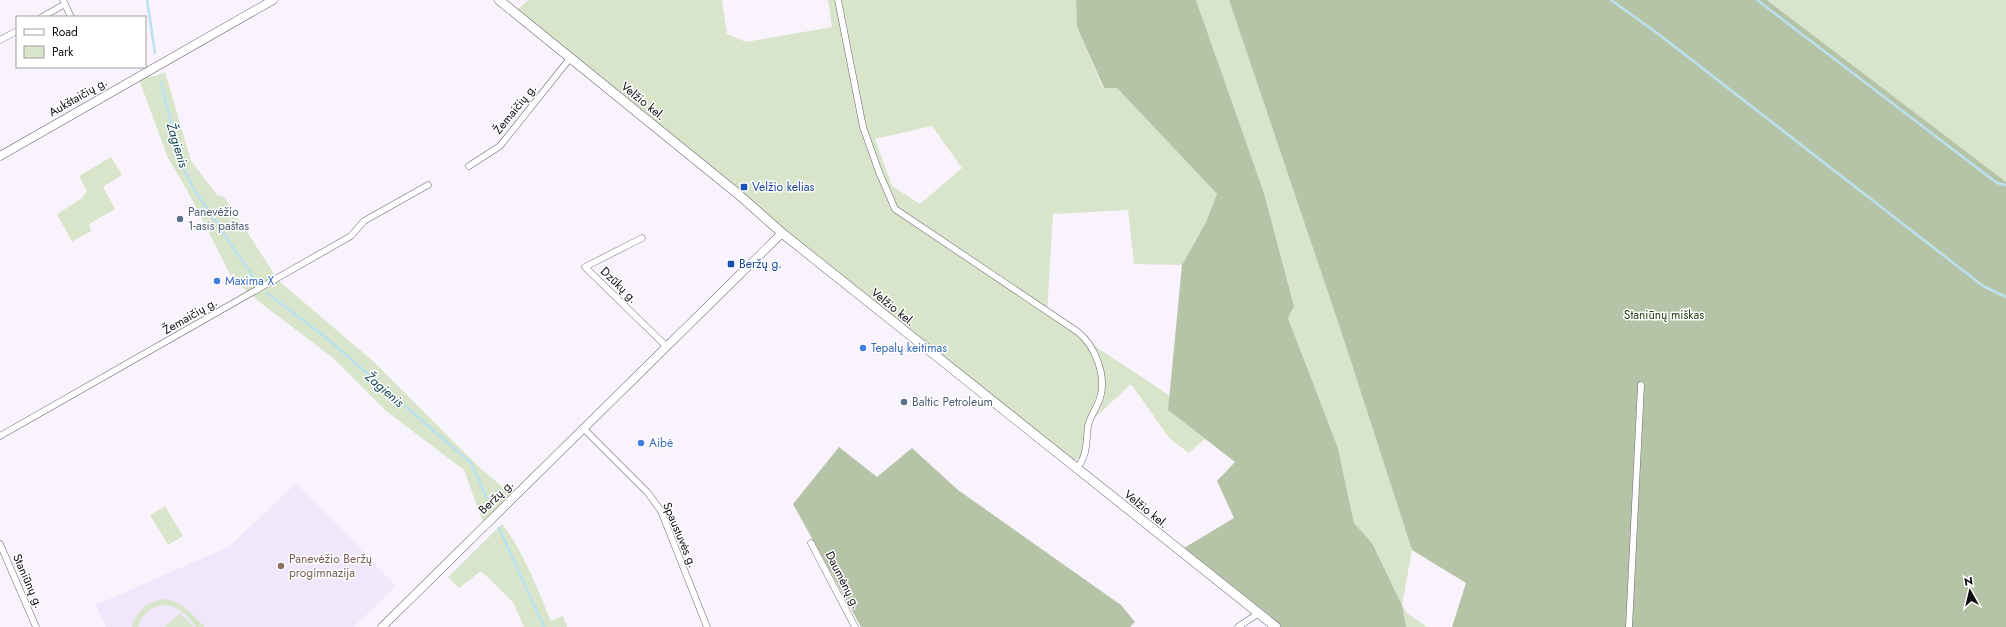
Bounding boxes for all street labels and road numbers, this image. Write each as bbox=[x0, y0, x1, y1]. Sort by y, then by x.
street label: Aukštaičių g. bbox=[45, 73, 111, 121]
street label: Velžio kel. bbox=[617, 78, 669, 124]
street label: Žemaičių g. bbox=[489, 80, 541, 138]
street label: Dzūkų g. bbox=[596, 263, 642, 307]
street label: Velžio kel. bbox=[867, 284, 919, 330]
street label: Žemaičių g. bbox=[159, 293, 221, 339]
street label: Beržų g. bbox=[474, 476, 518, 518]
street label: Velžio kel. bbox=[1120, 486, 1172, 532]
street label: Spaustuvės g. bbox=[658, 499, 702, 571]
street label: Daumėnų g. bbox=[821, 548, 865, 612]
street label: Staniūnų g. bbox=[8, 551, 48, 611]

